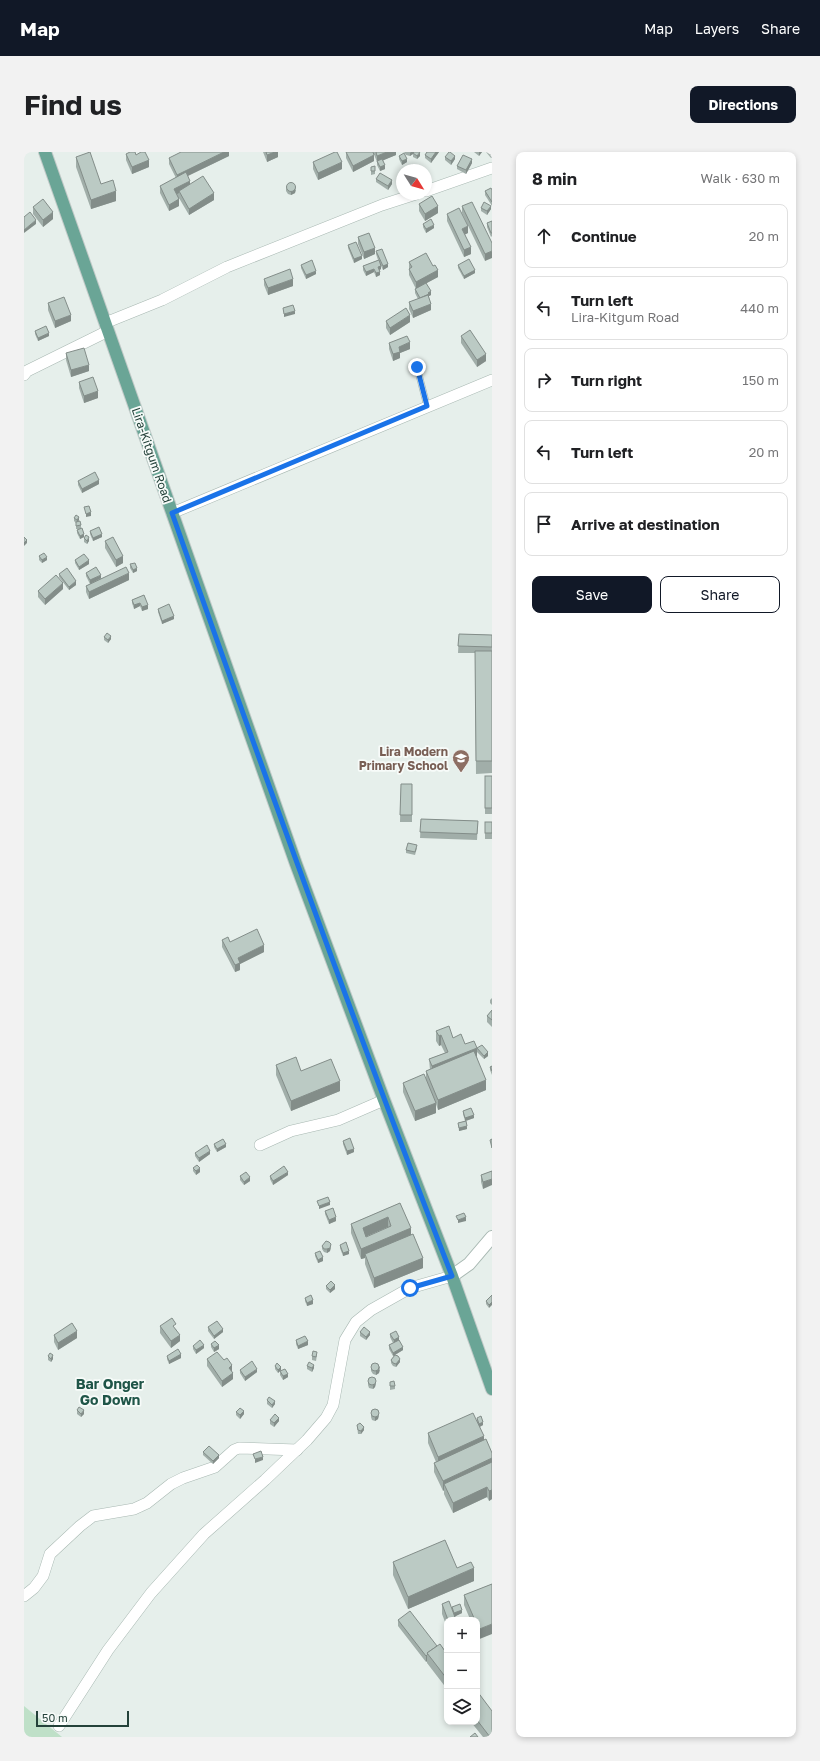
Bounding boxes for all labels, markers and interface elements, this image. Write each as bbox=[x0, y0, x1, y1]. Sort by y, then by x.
text: Map bbox=[20, 17, 60, 40]
text: Map bbox=[644, 20, 673, 37]
text: Layers bbox=[695, 20, 739, 37]
text: Share bbox=[761, 20, 800, 37]
button: Directions bbox=[690, 86, 796, 123]
text: Find us bbox=[24, 88, 122, 121]
north arrow bbox=[396, 164, 432, 200]
text: 8 min bbox=[532, 168, 577, 189]
text: Walk · 630 m bbox=[701, 170, 780, 186]
icon: ahead bbox=[533, 225, 555, 247]
text: Continue bbox=[571, 227, 637, 245]
text: 20 m bbox=[749, 228, 779, 244]
text: Turn left bbox=[571, 291, 633, 309]
icon: left bbox=[533, 297, 555, 319]
text: 440 m bbox=[740, 300, 779, 316]
text: Lira-Kitgum Road bbox=[571, 309, 679, 325]
route end bbox=[408, 358, 426, 376]
icon: right bbox=[533, 369, 555, 391]
text: Turn right bbox=[571, 371, 642, 389]
text: 150 m bbox=[742, 372, 779, 388]
street label: Lira-Kitgum Road bbox=[129, 405, 175, 505]
icon: left bbox=[533, 441, 555, 463]
text: Turn left bbox=[571, 443, 633, 461]
text: 20 m bbox=[749, 444, 779, 460]
icon: arrive bbox=[533, 513, 555, 535]
text: Arrive at destination bbox=[571, 515, 720, 533]
button: Save bbox=[532, 576, 652, 613]
button: Share bbox=[660, 576, 780, 613]
place label: Lira Modern Primary School bbox=[359, 744, 448, 773]
school or university icon: Lira Modern Primary School bbox=[451, 748, 471, 773]
route start bbox=[401, 1279, 419, 1297]
district label: Bar Onger Go Down bbox=[76, 1375, 145, 1408]
map controls bbox=[444, 1617, 480, 1725]
button: + bbox=[444, 1617, 480, 1653]
button: − bbox=[444, 1653, 480, 1689]
button: layers bbox=[444, 1689, 480, 1725]
scale bar bbox=[36, 1709, 129, 1728]
text: 50 m bbox=[42, 1711, 68, 1724]

